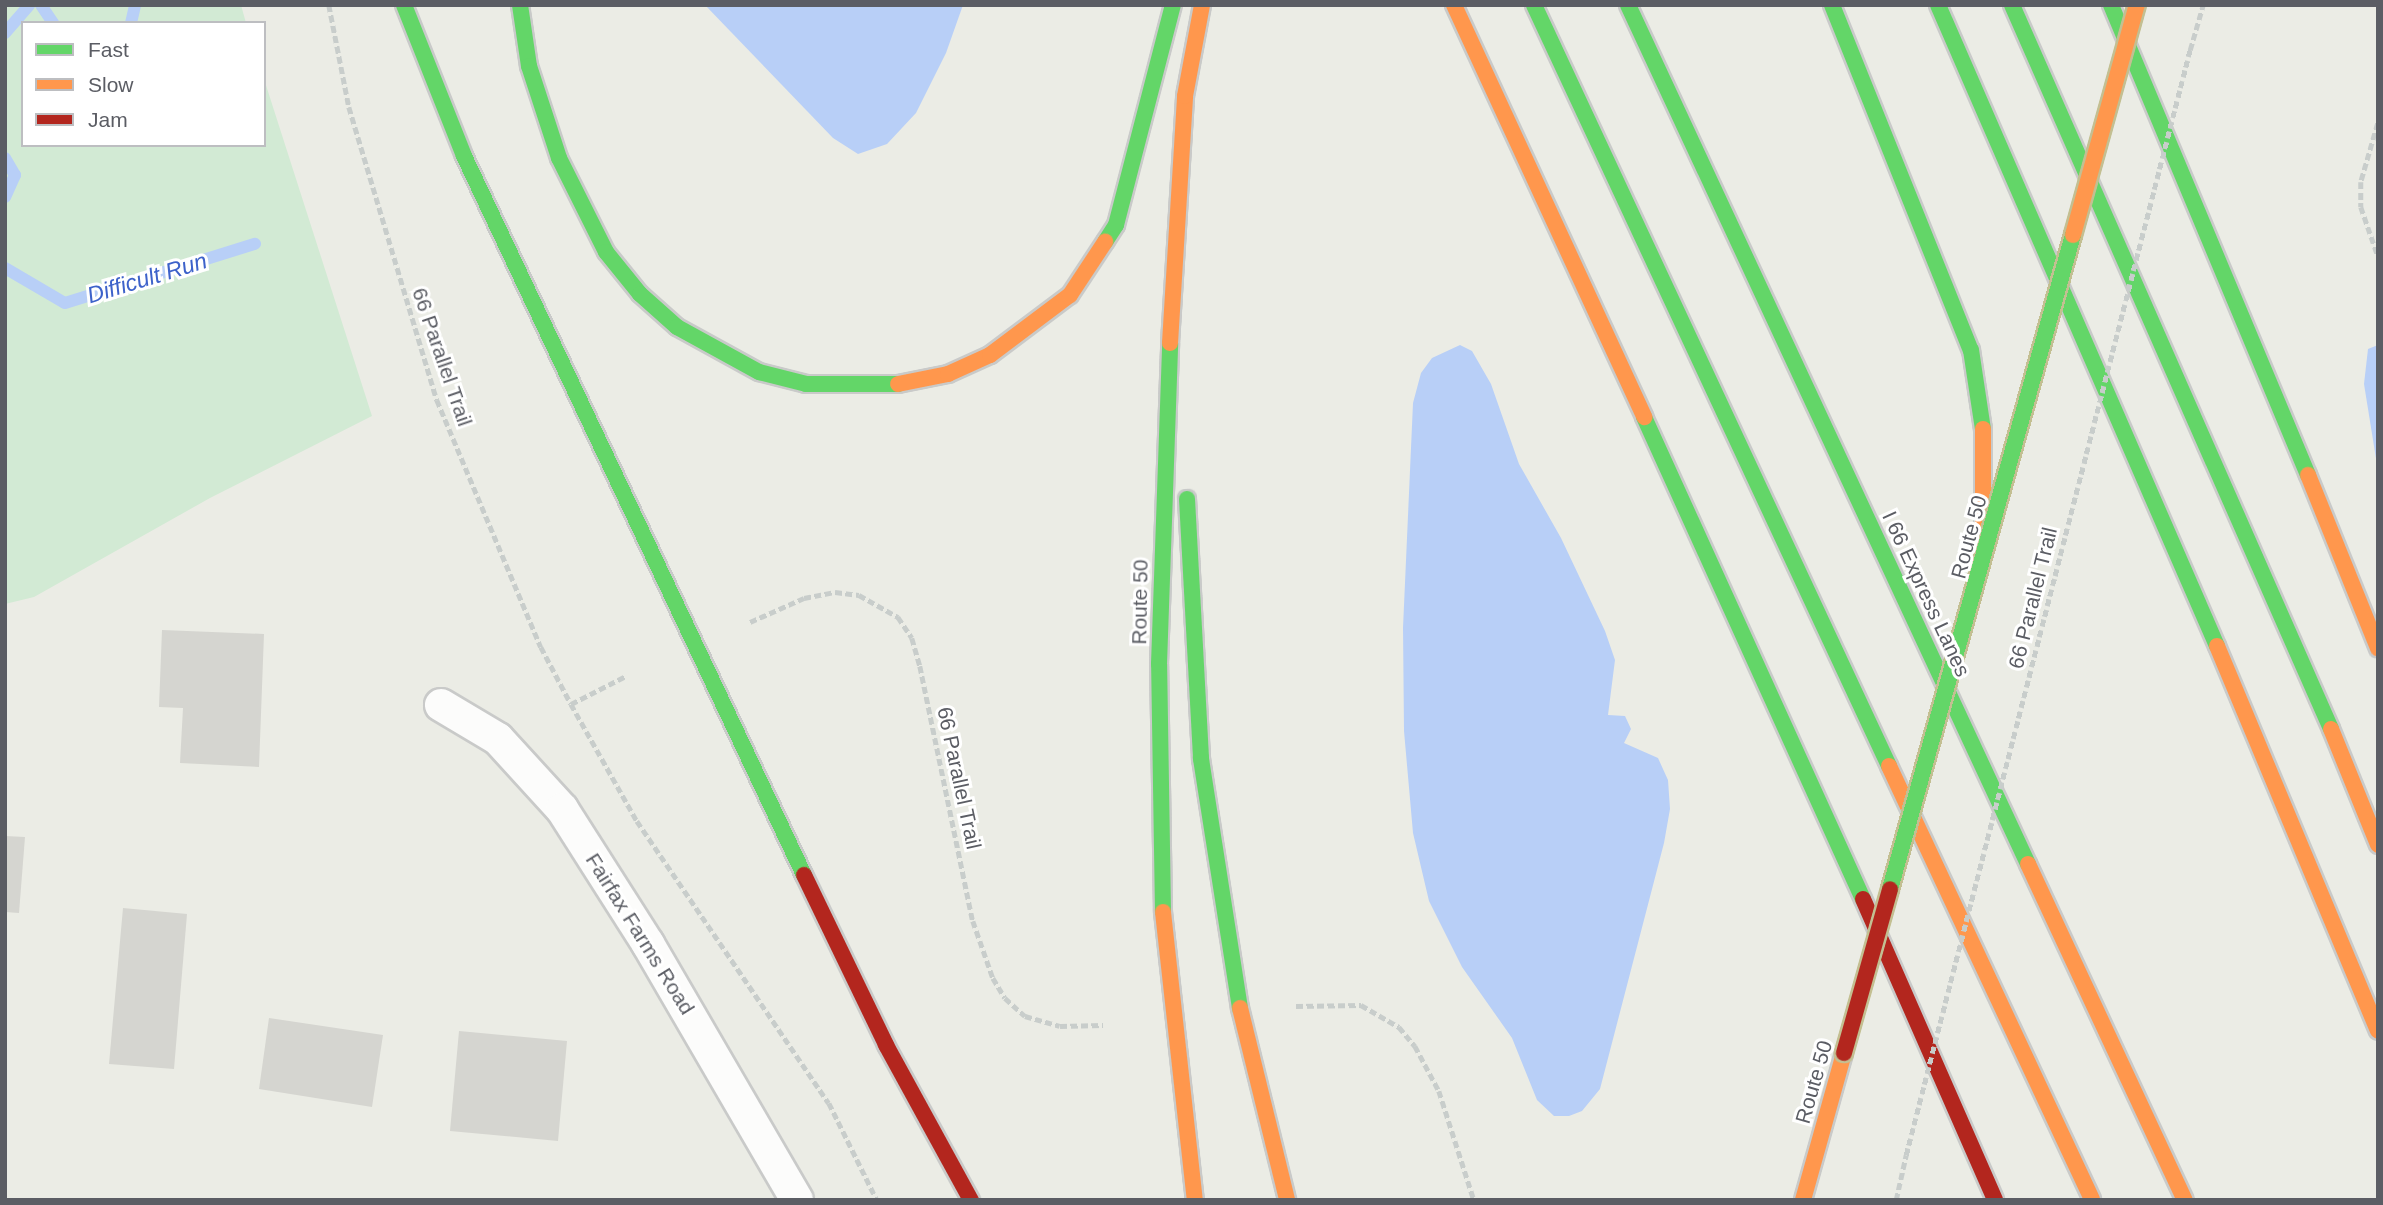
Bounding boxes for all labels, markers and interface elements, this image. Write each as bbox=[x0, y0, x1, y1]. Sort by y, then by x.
legend bbox=[21, 21, 266, 147]
text: Fast bbox=[88, 38, 129, 61]
text: Slow bbox=[88, 73, 134, 96]
text: Jam bbox=[88, 108, 128, 131]
water label: Difficult Run bbox=[84, 247, 210, 309]
street label: 66 Parallel Trail bbox=[406, 284, 478, 430]
street label: Route 50 bbox=[1946, 493, 1992, 581]
street label: I 66 Express Lanes bbox=[1877, 507, 1975, 681]
street label: 66 Parallel Trail bbox=[2003, 525, 2063, 671]
street label: Route 50 bbox=[1127, 559, 1153, 645]
street label: 66 Parallel Trail bbox=[932, 704, 986, 852]
street label: Fairfax Farms Road bbox=[580, 849, 700, 1019]
street label: Route 50 bbox=[1790, 1038, 1838, 1126]

